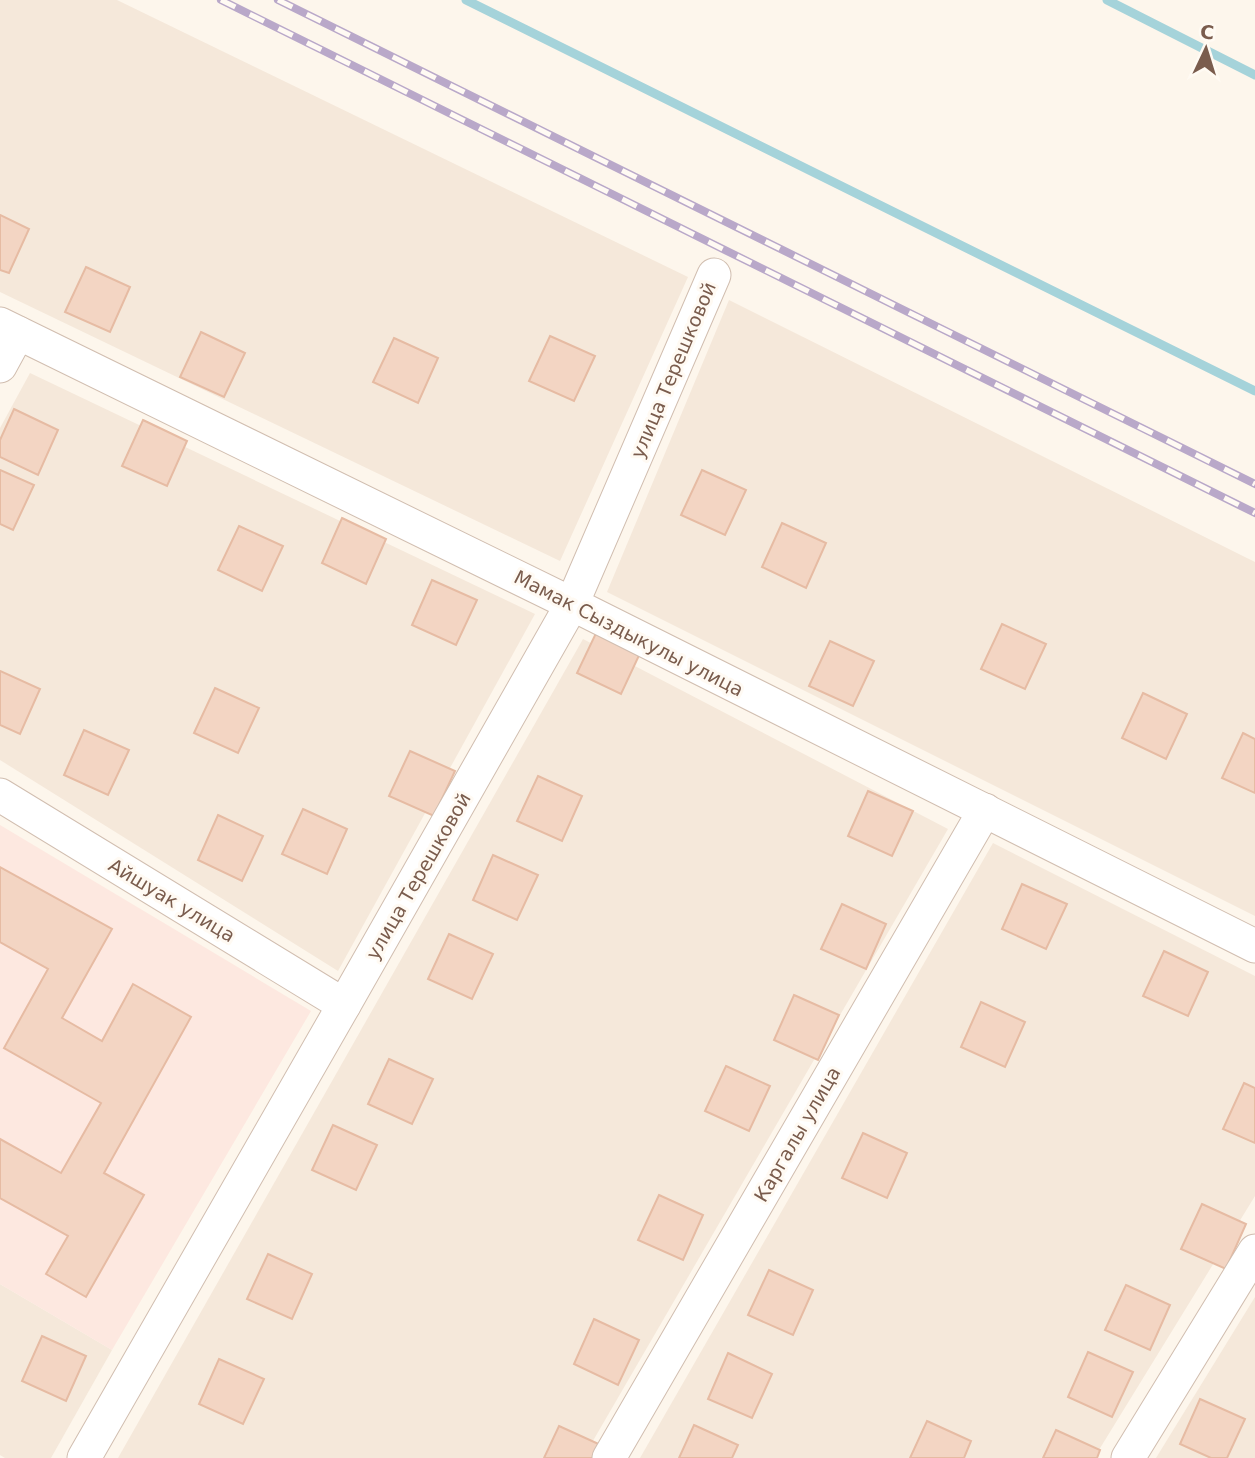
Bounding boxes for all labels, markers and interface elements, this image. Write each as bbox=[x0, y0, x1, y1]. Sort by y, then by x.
north arrow bbox=[1171, 14, 1241, 84]
text: С bbox=[1199, 21, 1215, 44]
street label: улица Терешковой bbox=[626, 279, 720, 461]
street label: Мамак Сыздыкулы улица bbox=[511, 565, 747, 701]
street label: улица Терешковой bbox=[361, 789, 475, 963]
street label: Айшуак улица bbox=[105, 854, 239, 946]
street label: Каргалы улица bbox=[749, 1063, 845, 1205]

